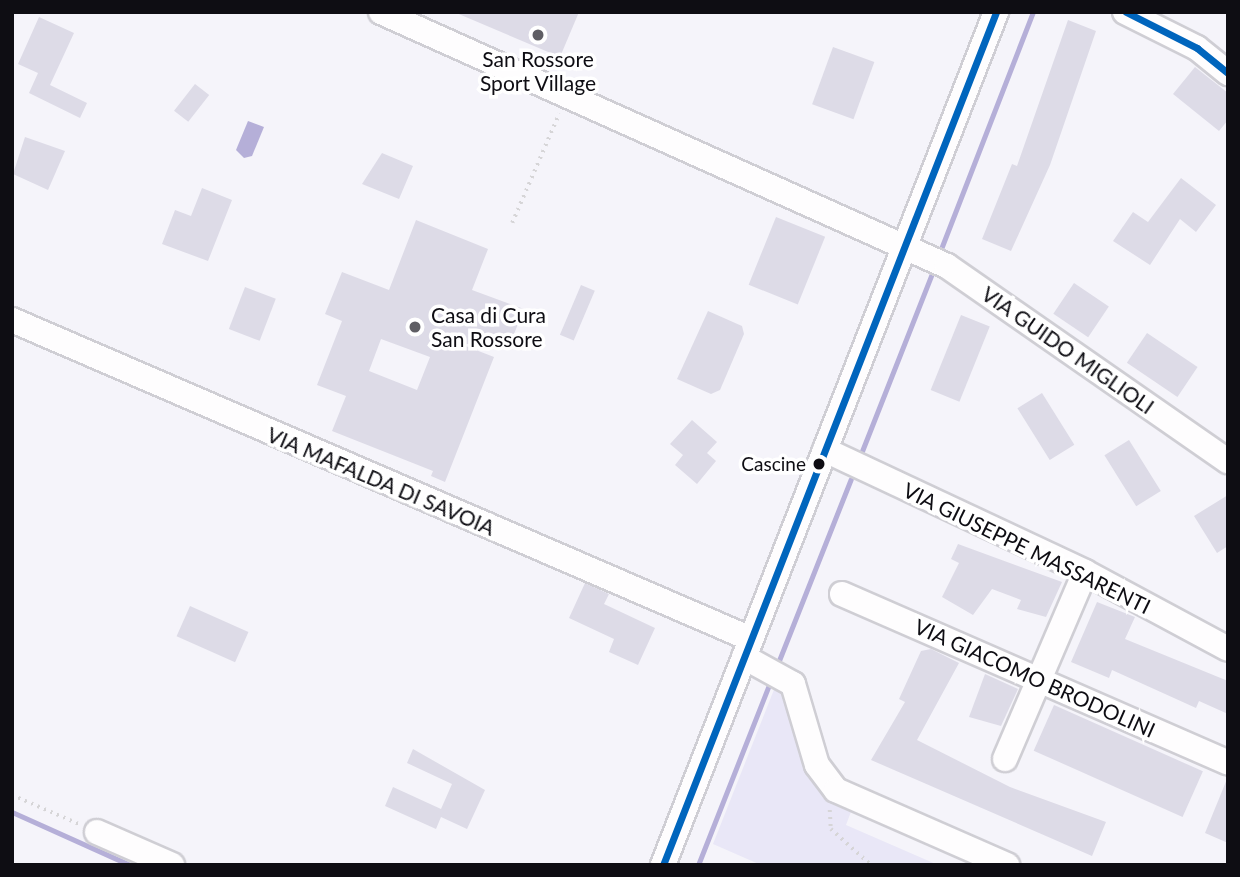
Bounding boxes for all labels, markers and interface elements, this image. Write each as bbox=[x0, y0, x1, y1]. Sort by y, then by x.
marker: San Rossore Sport Village bbox=[530, 27, 546, 43]
place label: San Rossore Sport Village bbox=[480, 46, 596, 96]
street label: VIA GUIDO MIGLIOLI bbox=[977, 281, 1159, 419]
place label: Casa di Cura San Rossore bbox=[431, 302, 546, 352]
marker: Casa di Cura San Rossore bbox=[405, 317, 425, 337]
street label: VIA MAFALDA DI SAVOIA bbox=[263, 421, 499, 541]
place label: Cascine bbox=[741, 453, 806, 475]
marker: Cascine bbox=[812, 457, 826, 471]
street label: VIA GIUSEPPE MASSARENTI bbox=[899, 477, 1155, 619]
street label: VIA GIACOMO BRODOLINI bbox=[910, 613, 1160, 743]

